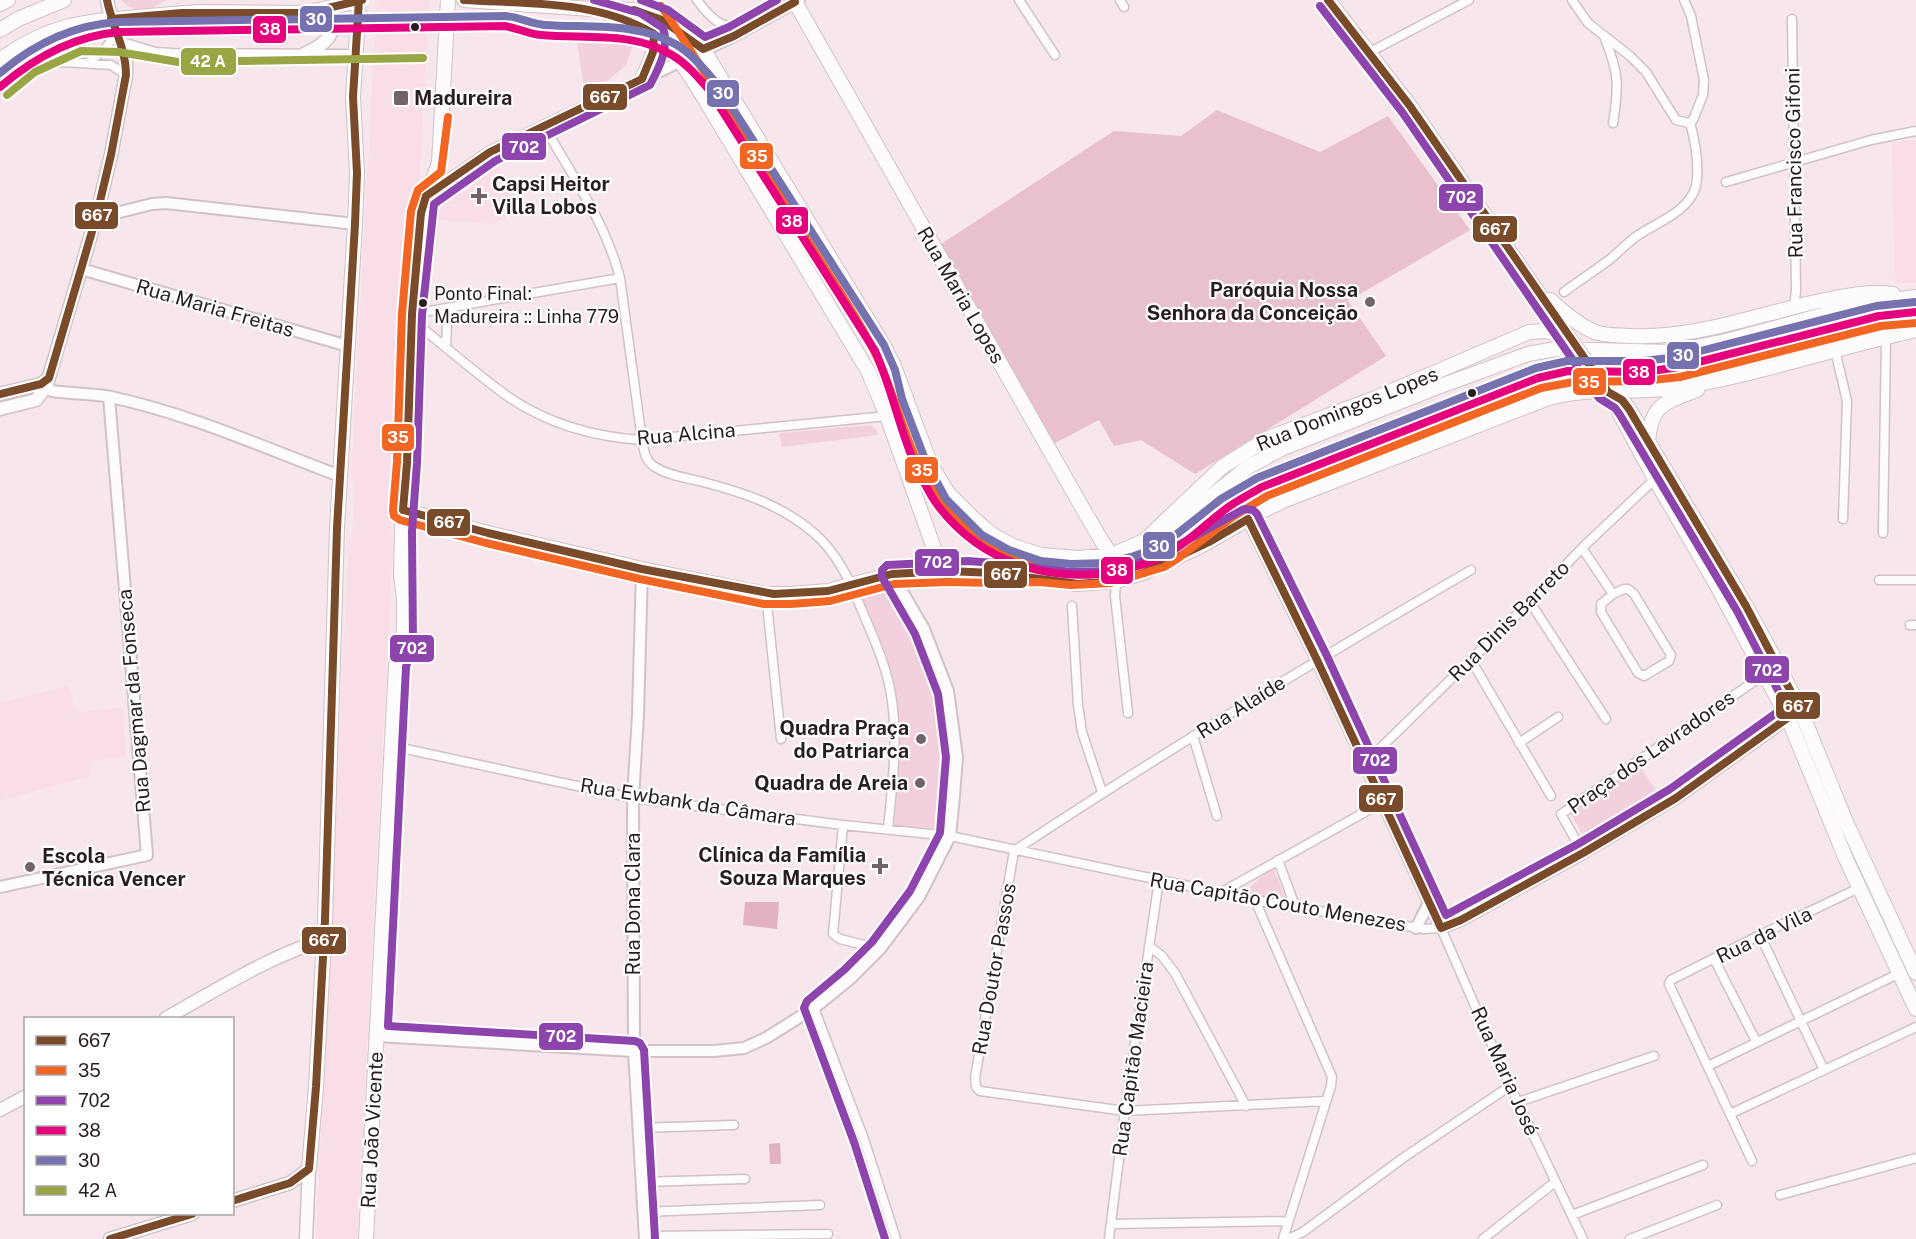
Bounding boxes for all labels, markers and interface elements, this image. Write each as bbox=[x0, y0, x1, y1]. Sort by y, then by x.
line badge: 30 bbox=[299, 5, 333, 33]
text: 30 bbox=[306, 10, 326, 29]
line badge: 38 bbox=[252, 15, 287, 44]
text: 38 bbox=[259, 20, 281, 39]
unlabelled marker bbox=[409, 21, 421, 33]
line badge: 42 A bbox=[180, 47, 237, 76]
text: 42 A bbox=[190, 52, 226, 71]
street label: Rua Francisco Gifoni bbox=[1780, 67, 1808, 259]
line badge: 30 bbox=[706, 79, 740, 108]
line badge: 667 bbox=[582, 83, 628, 111]
text: 30 bbox=[713, 84, 733, 103]
place label: Madureira bbox=[414, 86, 512, 110]
text: 667 bbox=[590, 88, 620, 107]
marker: Madureira bbox=[392, 89, 410, 107]
line badge: 702 bbox=[501, 132, 547, 161]
text: 702 bbox=[509, 138, 539, 157]
line badge: 35 bbox=[739, 142, 774, 170]
text: 35 bbox=[746, 147, 768, 166]
place label: Capsi Heitor Villa Lobos bbox=[492, 172, 610, 219]
line badge: 702 bbox=[1438, 183, 1484, 212]
marker: Capsi Heitor Villa Lobos bbox=[470, 187, 488, 205]
text: 702 bbox=[1446, 188, 1476, 207]
line badge: 667 bbox=[74, 201, 119, 230]
text: 667 bbox=[82, 206, 112, 225]
line badge: 38 bbox=[775, 206, 809, 235]
text: 38 bbox=[781, 212, 803, 231]
line badge: 667 bbox=[1472, 215, 1518, 243]
text: 667 bbox=[1480, 220, 1510, 239]
street label: Rua Maria Lopes bbox=[912, 222, 1010, 368]
street label: Rua Maria Freitas bbox=[133, 274, 297, 342]
place label: Paróquia Nossa Senhora da Conceição bbox=[1147, 278, 1358, 325]
place label: Ponto Final: Madureira :: Linha 779 bbox=[434, 283, 619, 327]
marker: Paróquia Nossa Senhora da Conceição bbox=[1363, 295, 1377, 309]
marker: Ponto Final: Madureira :: Linha 779 bbox=[417, 297, 429, 309]
line badge: 30 bbox=[1666, 341, 1700, 370]
text: 30 bbox=[1673, 346, 1693, 365]
line badge: 38 bbox=[1622, 358, 1656, 386]
street label: Rua Domingos Lopes bbox=[1253, 362, 1441, 456]
text: 38 bbox=[1628, 363, 1650, 382]
line badge: 35 bbox=[1572, 367, 1607, 396]
text: 35 bbox=[1578, 373, 1600, 392]
unlabelled marker bbox=[1466, 387, 1478, 399]
street label: Rua Alcina bbox=[636, 418, 736, 450]
line badge: 35 bbox=[381, 423, 415, 452]
text: 35 bbox=[387, 428, 409, 447]
line badge: 35 bbox=[904, 456, 939, 484]
text: 35 bbox=[911, 461, 933, 480]
line badge: 667 bbox=[426, 508, 471, 537]
text: 667 bbox=[434, 513, 464, 532]
line badge: 30 bbox=[1142, 531, 1176, 560]
text: 30 bbox=[1149, 537, 1169, 556]
line badge: 702 bbox=[914, 548, 960, 577]
text: 702 bbox=[922, 553, 952, 572]
line badge: 38 bbox=[1100, 556, 1134, 585]
street label: Rua Dinis Barreto bbox=[1444, 556, 1574, 686]
line badge: 667 bbox=[983, 560, 1028, 589]
text: 38 bbox=[1106, 561, 1128, 580]
text: 667 bbox=[991, 565, 1021, 584]
street label: Rua Dagmar da Fonseca bbox=[112, 588, 156, 814]
line badge: 702 bbox=[389, 634, 435, 663]
text: 702 bbox=[397, 639, 427, 658]
line badge: 702 bbox=[1744, 655, 1790, 684]
text: 702 bbox=[1752, 661, 1782, 680]
street label: Rua Alaíde bbox=[1192, 670, 1290, 744]
street label: Praça dos Lavradores bbox=[1563, 685, 1739, 819]
line badge: 667 bbox=[1775, 691, 1821, 720]
text: 667 bbox=[1783, 697, 1813, 716]
place label: Quadra Praça do Patriarca bbox=[780, 716, 909, 763]
marker: Quadra Praça do Patriarca bbox=[914, 732, 928, 746]
line badge: 702 bbox=[1352, 746, 1398, 775]
text: 702 bbox=[1360, 751, 1390, 770]
place label: Quadra de Areia bbox=[754, 771, 908, 795]
street label: Rua Ewbank da Câmara bbox=[578, 773, 798, 831]
marker: Quadra de Areia bbox=[913, 776, 927, 790]
line badge: 667 bbox=[1358, 784, 1404, 813]
text: 667 bbox=[1366, 790, 1396, 809]
street label: Rua Dona Clara bbox=[621, 833, 645, 975]
place label: Clínica da Família Souza Marques bbox=[698, 843, 866, 890]
place label: Escola Técnica Vencer bbox=[42, 844, 186, 891]
marker: Clínica da Família Souza Marques bbox=[871, 857, 889, 875]
marker: Escola Técnica Vencer bbox=[23, 860, 37, 874]
street label: Rua Capitão Couto Menezes bbox=[1148, 868, 1408, 936]
street label: Rua Doutor Passos bbox=[967, 881, 1021, 1057]
street label: Rua da Vila bbox=[1712, 902, 1816, 968]
line badge: 667 bbox=[301, 926, 347, 955]
text: 667 bbox=[309, 931, 339, 950]
street label: Rua Capitão Macieira bbox=[1107, 960, 1159, 1158]
street label: Rua Maria José bbox=[1466, 1003, 1544, 1139]
legend bbox=[24, 1017, 234, 1215]
line badge: 702 bbox=[538, 1022, 584, 1051]
text: 702 bbox=[546, 1027, 576, 1046]
text: 667 bbox=[78, 1030, 111, 1051]
street label: Rua João Vicente bbox=[356, 1051, 388, 1209]
text: 35 bbox=[78, 1060, 101, 1081]
text: 702 bbox=[78, 1090, 110, 1111]
text: 38 bbox=[78, 1120, 101, 1141]
text: 30 bbox=[78, 1150, 100, 1171]
text: 42 A bbox=[78, 1180, 117, 1201]

